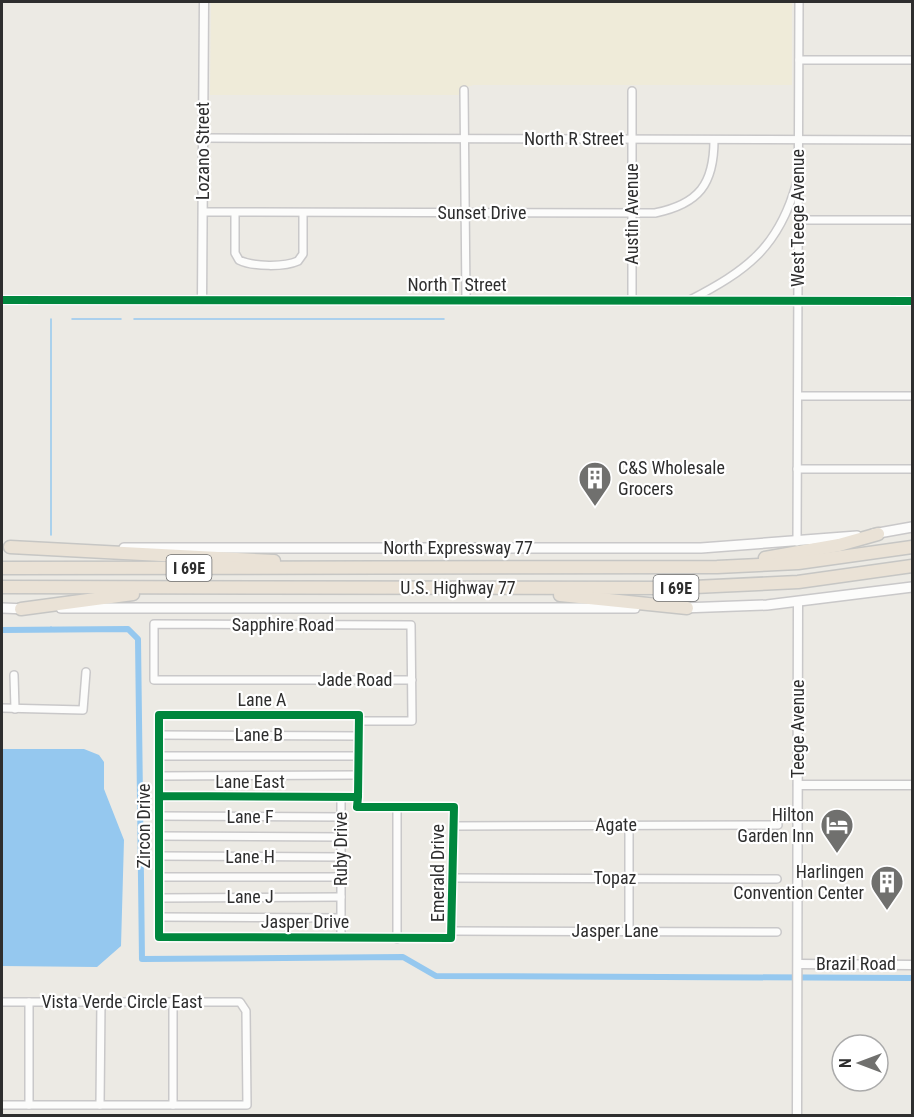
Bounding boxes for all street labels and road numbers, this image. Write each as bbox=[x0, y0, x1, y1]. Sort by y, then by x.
street label: Lozano Street bbox=[192, 102, 213, 200]
street label: North R Street bbox=[524, 128, 624, 149]
street label: West Teege Avenue bbox=[787, 149, 808, 287]
street label: Austin Avenue bbox=[621, 163, 642, 265]
street label: Sunset Drive bbox=[438, 202, 526, 223]
street label: North T Street bbox=[407, 274, 507, 295]
street label: North Expressway 77 bbox=[383, 537, 533, 558]
road number: I 69E bbox=[166, 555, 212, 581]
road number: I 69E bbox=[654, 575, 698, 601]
street label: U.S. Highway 77 bbox=[400, 577, 516, 598]
street label: Sapphire Road bbox=[232, 614, 334, 635]
street label: Jade Road bbox=[318, 669, 392, 690]
street label: Teege Avenue bbox=[787, 680, 808, 778]
street label: Lane A bbox=[238, 689, 287, 710]
street label: Lane B bbox=[235, 724, 283, 745]
street label: Lane East bbox=[215, 771, 285, 792]
street label: Zircon Drive bbox=[133, 784, 154, 868]
street label: Lane F bbox=[226, 806, 274, 827]
street label: Ruby Drive bbox=[330, 812, 351, 886]
street label: Agate bbox=[595, 814, 637, 835]
street label: Emerald Drive bbox=[427, 824, 448, 922]
street label: Lane H bbox=[225, 846, 275, 867]
street label: Topaz bbox=[594, 867, 637, 888]
street label: Lane J bbox=[226, 886, 274, 907]
street label: Jasper Drive bbox=[261, 911, 349, 932]
street label: Jasper Lane bbox=[572, 920, 658, 941]
street label: Brazil Road bbox=[816, 953, 896, 974]
street label: Vista Verde Circle East bbox=[41, 991, 203, 1012]

